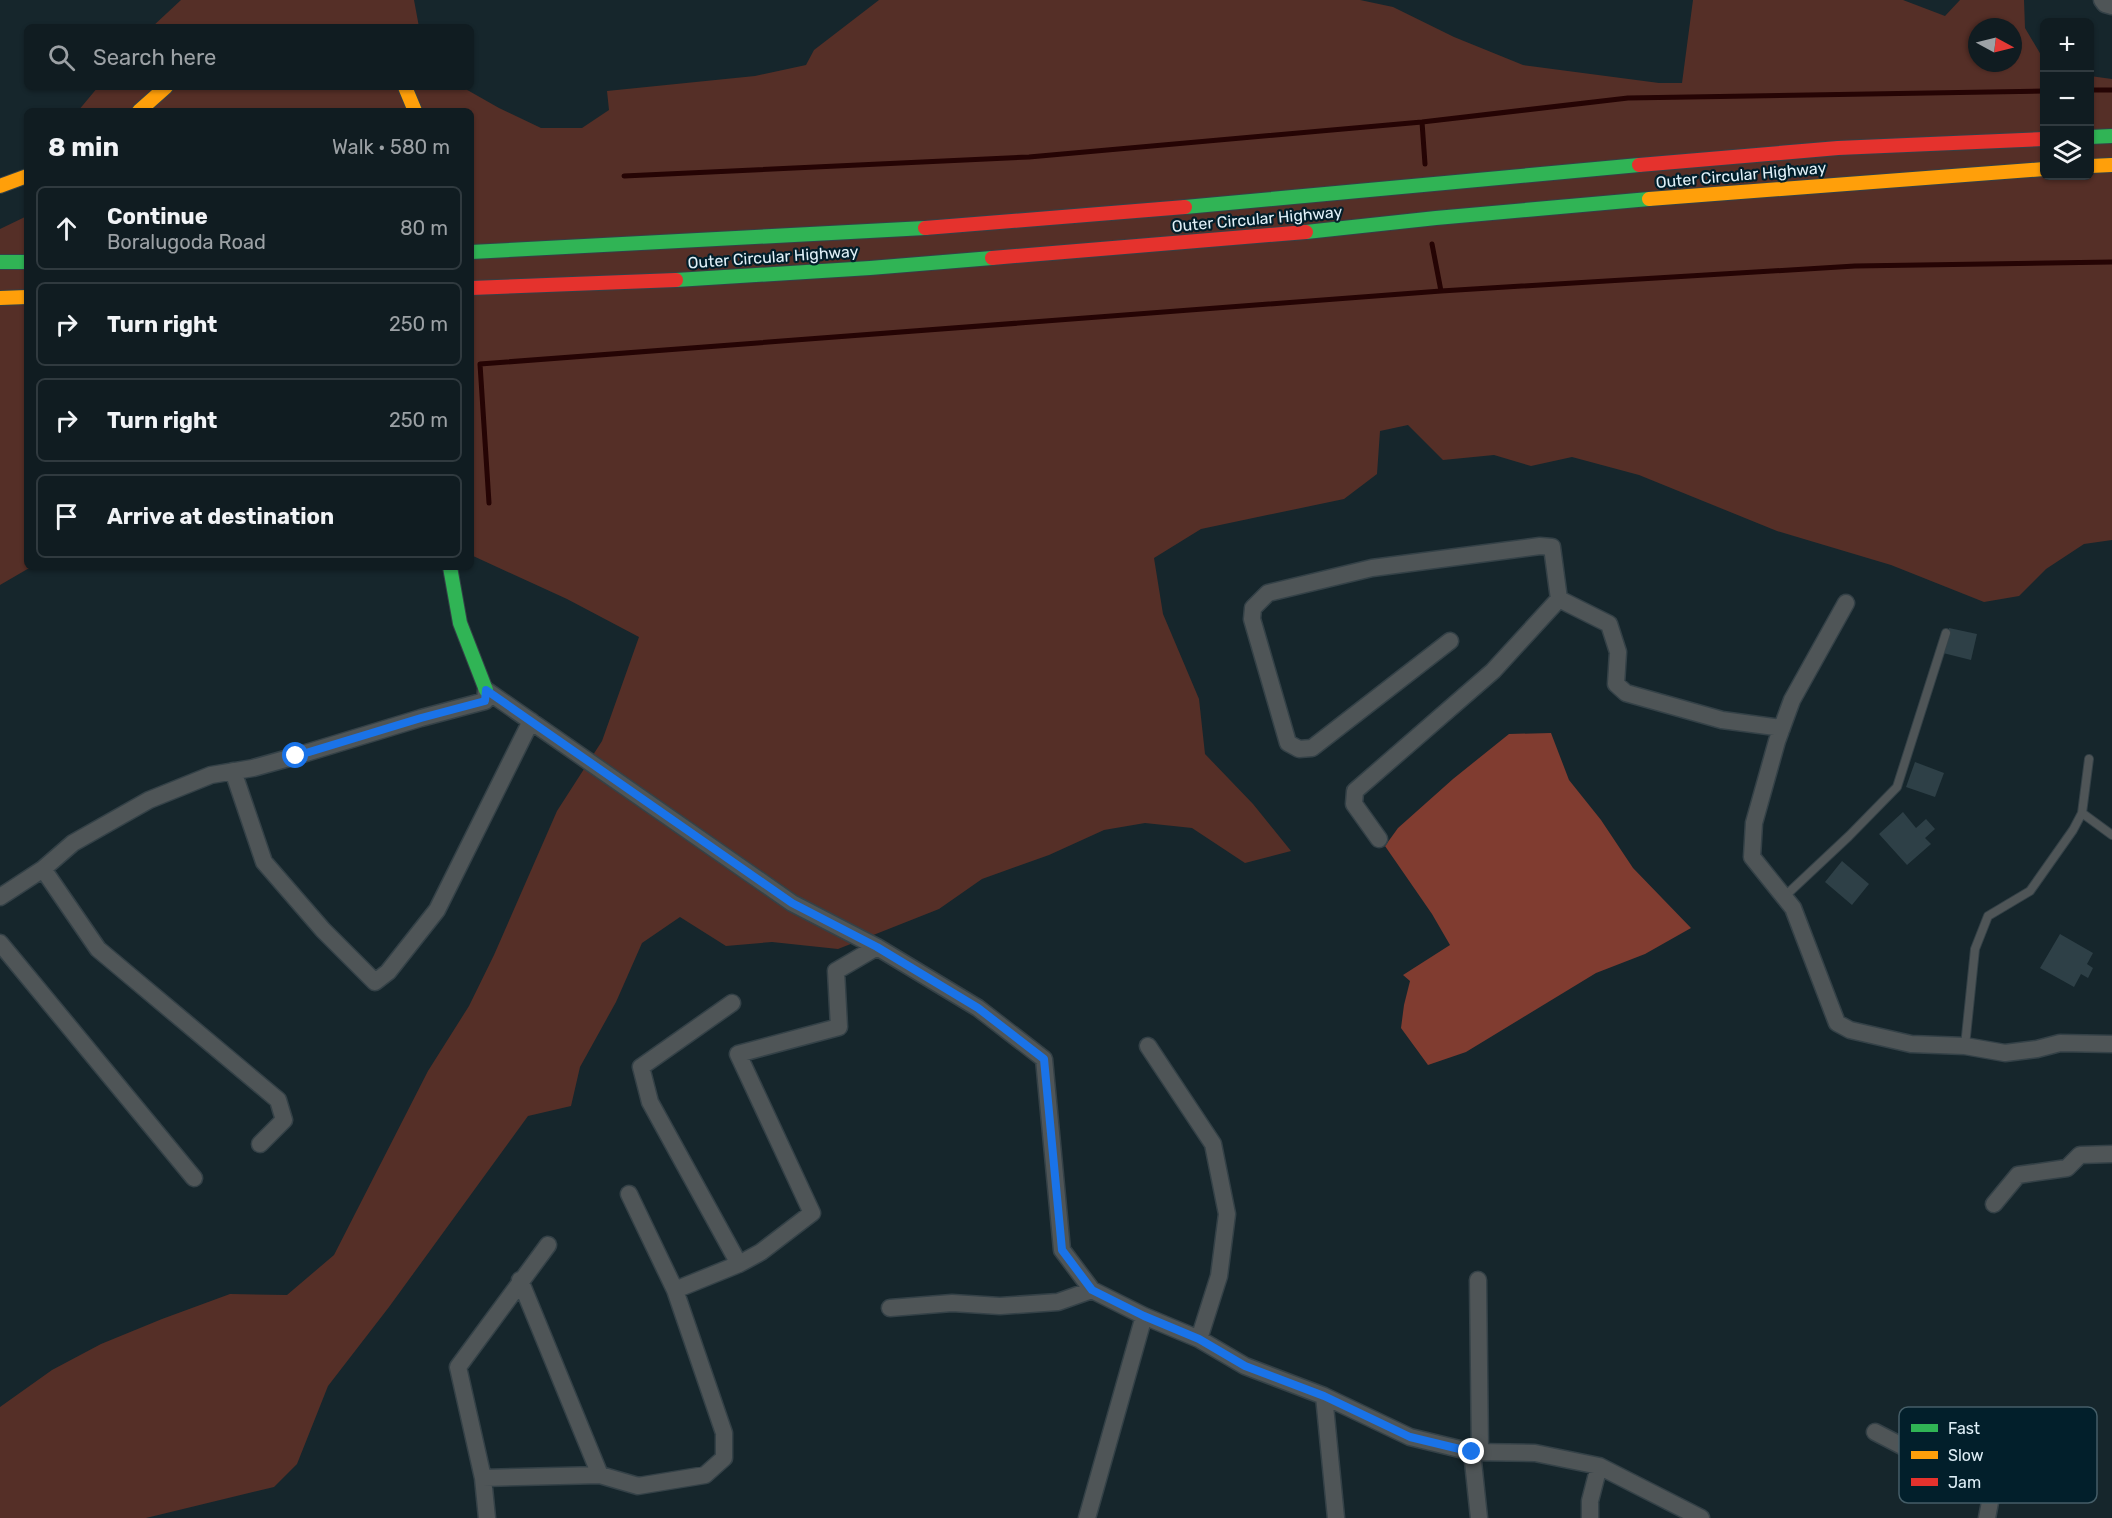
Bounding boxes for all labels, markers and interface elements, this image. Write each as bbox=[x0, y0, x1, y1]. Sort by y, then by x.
north arrow bbox=[1968, 18, 2022, 72]
map controls bbox=[2040, 18, 2094, 180]
button: + bbox=[2040, 18, 2094, 72]
search box bbox=[24, 24, 474, 90]
icon: search bbox=[45, 41, 78, 74]
text: Search here bbox=[93, 44, 216, 71]
button: − bbox=[2040, 72, 2094, 126]
button: layers bbox=[2040, 126, 2094, 180]
text: 8 min bbox=[48, 132, 119, 163]
text: Walk · 580 m bbox=[332, 135, 450, 159]
street label: Outer Circular Highway bbox=[1655, 158, 1827, 192]
street label: Outer Circular Highway bbox=[1171, 202, 1343, 236]
text: Continue bbox=[107, 203, 208, 230]
icon: ahead bbox=[50, 212, 83, 245]
text: 80 m bbox=[400, 216, 448, 240]
text: Boralugoda Road bbox=[107, 230, 266, 254]
street label: Outer Circular Highway bbox=[687, 242, 859, 272]
icon: right bbox=[50, 308, 83, 341]
text: Turn right bbox=[107, 311, 217, 338]
text: 250 m bbox=[389, 312, 448, 336]
icon: right bbox=[50, 404, 83, 437]
text: Turn right bbox=[107, 407, 217, 434]
text: 250 m bbox=[389, 408, 448, 432]
icon: arrive bbox=[50, 500, 83, 533]
text: Arrive at destination bbox=[107, 503, 334, 530]
route start bbox=[282, 742, 308, 768]
legend bbox=[1899, 1407, 2097, 1503]
text: Fast bbox=[1948, 1419, 1980, 1438]
route end bbox=[1458, 1438, 1484, 1464]
text: Slow bbox=[1948, 1446, 1984, 1465]
text: Jam bbox=[1948, 1473, 1981, 1492]

